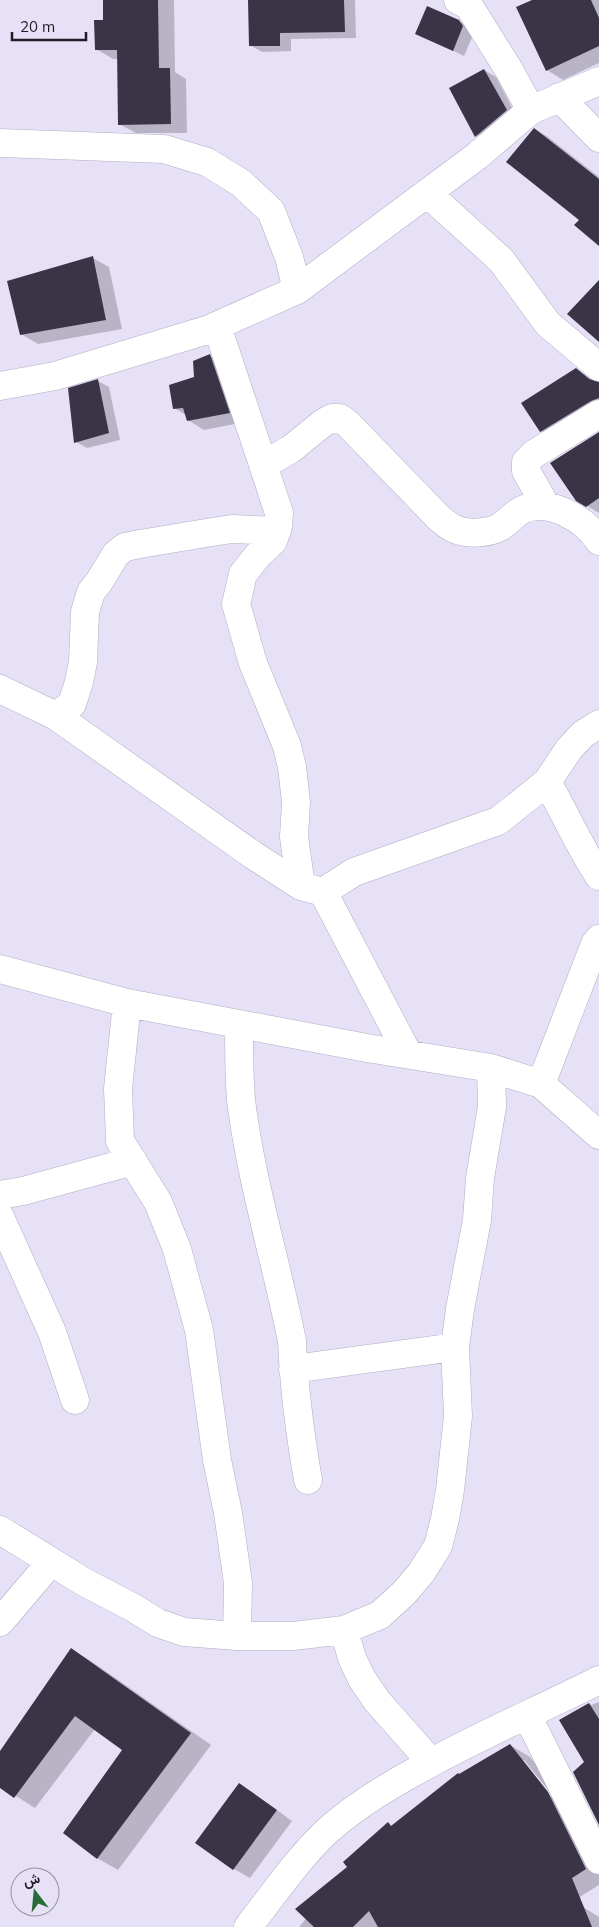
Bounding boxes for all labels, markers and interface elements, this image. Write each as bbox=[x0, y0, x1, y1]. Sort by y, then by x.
scale bar bbox=[12, 10, 86, 42]
text: 20 m bbox=[20, 17, 55, 36]
north arrow bbox=[10, 1867, 60, 1917]
text: ش bbox=[21, 1868, 42, 1890]

